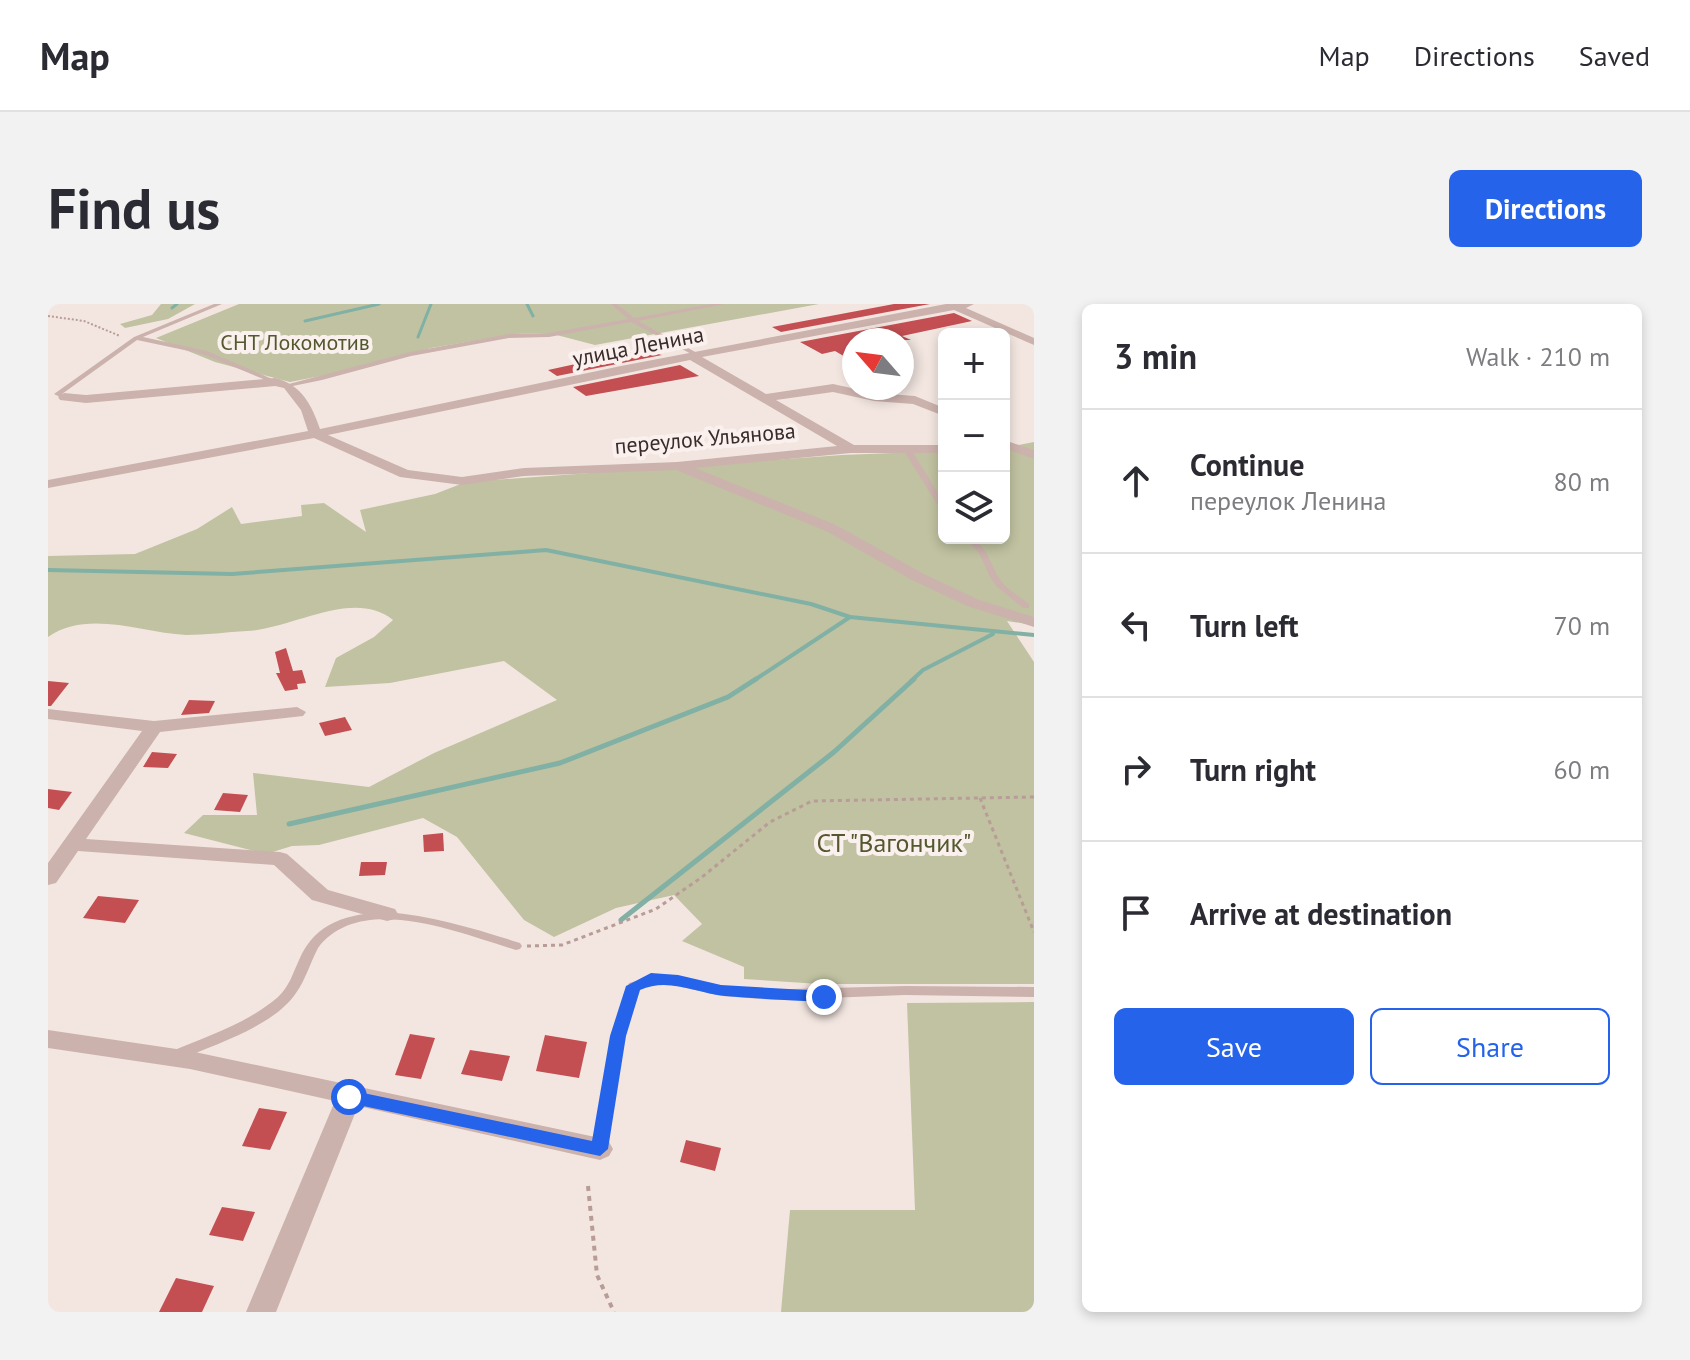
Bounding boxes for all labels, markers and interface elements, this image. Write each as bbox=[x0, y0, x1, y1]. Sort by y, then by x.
text: Map bbox=[40, 31, 110, 80]
text: Map bbox=[1319, 37, 1370, 74]
text: Directions bbox=[1414, 37, 1535, 74]
text: Saved bbox=[1579, 37, 1650, 74]
button: Directions bbox=[1449, 170, 1642, 247]
text: Find us bbox=[48, 172, 220, 244]
street label: улица Ленина bbox=[570, 320, 706, 372]
park label: СНТ Локомотив bbox=[220, 328, 370, 356]
north arrow bbox=[842, 328, 914, 400]
map controls bbox=[938, 328, 1010, 544]
button: + bbox=[938, 328, 1010, 400]
text: 3 min bbox=[1114, 334, 1197, 378]
text: Walk · 210 m bbox=[1466, 340, 1610, 373]
button: − bbox=[938, 400, 1010, 472]
street label: переулок Ульянова bbox=[613, 416, 797, 460]
text: Continue bbox=[1190, 445, 1304, 484]
icon: ahead bbox=[1114, 459, 1158, 503]
text: 80 m bbox=[1554, 465, 1610, 498]
button: layers bbox=[938, 472, 1010, 544]
text: переулок Ленина bbox=[1190, 484, 1386, 517]
icon: left bbox=[1114, 603, 1158, 647]
text: Turn left bbox=[1190, 606, 1298, 645]
text: 70 m bbox=[1554, 609, 1610, 642]
icon: right bbox=[1114, 747, 1158, 791]
text: Turn right bbox=[1190, 750, 1316, 789]
text: 60 m bbox=[1554, 753, 1610, 786]
park label: СТ "Вагончик" bbox=[816, 826, 972, 859]
icon: arrive bbox=[1114, 891, 1158, 935]
text: Arrive at destination bbox=[1190, 894, 1452, 933]
route end bbox=[806, 979, 842, 1015]
button: Save bbox=[1114, 1008, 1354, 1085]
button: Share bbox=[1370, 1008, 1610, 1085]
route start bbox=[331, 1079, 367, 1115]

